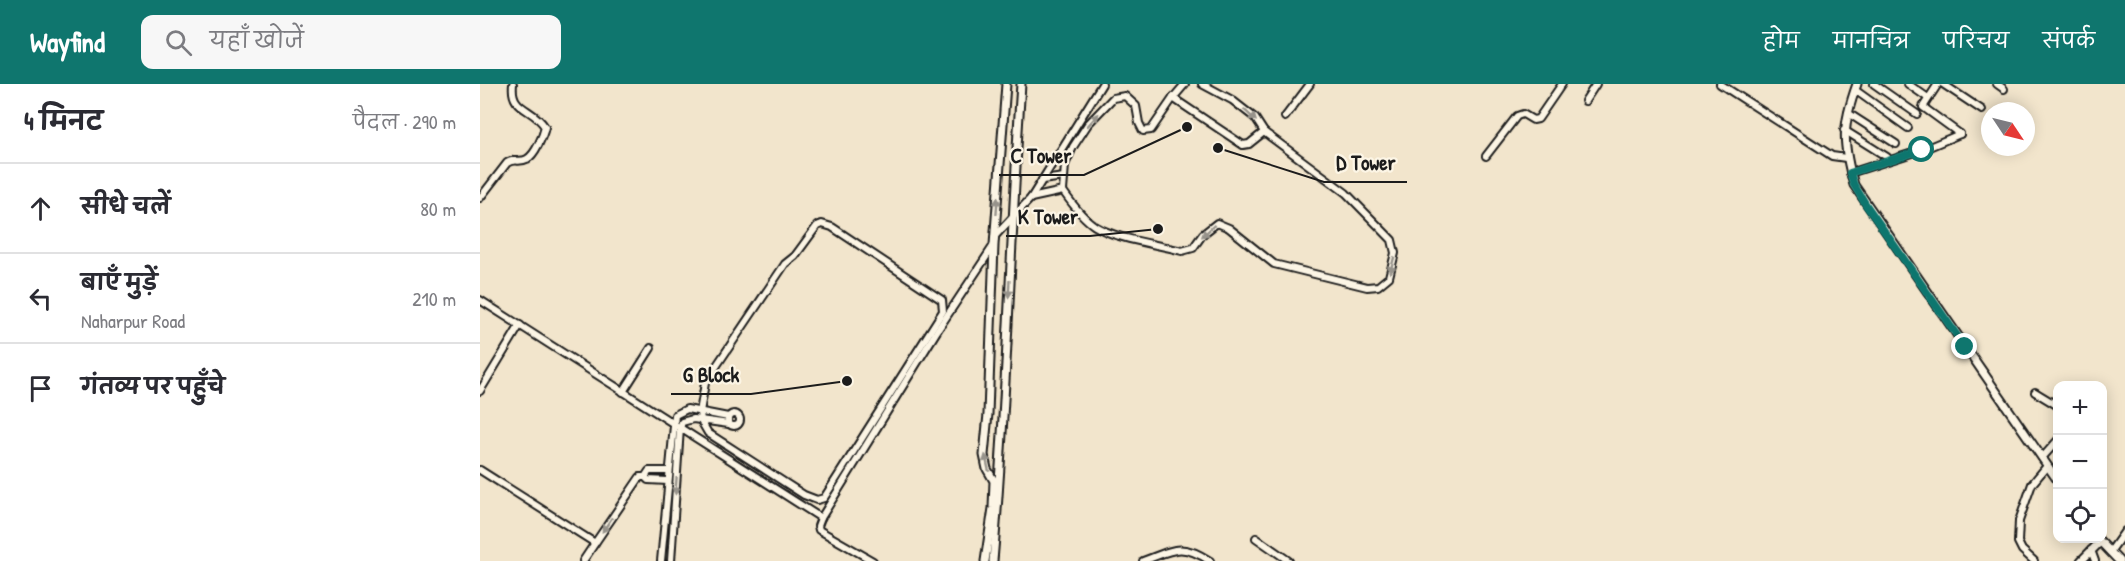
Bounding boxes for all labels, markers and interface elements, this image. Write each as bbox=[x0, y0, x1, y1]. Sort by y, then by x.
search box bbox=[141, 15, 561, 69]
text: Wayfind bbox=[30, 23, 105, 61]
text: यहाँ खोजें bbox=[210, 25, 304, 55]
icon: search bbox=[162, 26, 195, 59]
text: होम bbox=[1763, 26, 1800, 55]
text: मानचित्र bbox=[1833, 26, 1910, 55]
text: परिचय bbox=[1943, 26, 2009, 55]
text: संपर्क bbox=[2042, 26, 2095, 55]
north arrow bbox=[1981, 102, 2035, 156]
text: 4 मिनट bbox=[24, 103, 103, 138]
text: पैदल · 290 m bbox=[353, 108, 456, 135]
one-way arrow bbox=[1243, 108, 1258, 122]
one-way arrow bbox=[1086, 112, 1100, 127]
callout: C Tower bbox=[999, 136, 1084, 175]
route start bbox=[1908, 136, 1934, 162]
text: C Tower bbox=[1011, 141, 1072, 170]
callout: D Tower bbox=[1324, 143, 1407, 182]
text: D Tower bbox=[1336, 148, 1397, 177]
text: सीधे चलें bbox=[81, 191, 171, 221]
icon: ahead bbox=[24, 192, 57, 225]
text: 80 m bbox=[420, 195, 456, 222]
one-way arrow bbox=[993, 196, 1002, 215]
callout: K Tower bbox=[1006, 197, 1090, 236]
text: K Tower bbox=[1018, 202, 1079, 231]
one-way arrow bbox=[1201, 224, 1215, 238]
one-way arrow bbox=[1386, 256, 1396, 274]
text: बाएँ मुड़ें bbox=[81, 267, 158, 297]
one-way arrow bbox=[1004, 280, 1013, 299]
icon: left bbox=[24, 282, 57, 315]
text: 210 m bbox=[412, 285, 456, 312]
text: Naharpur Road bbox=[81, 307, 185, 334]
route end bbox=[1951, 333, 1977, 359]
callout: G Block bbox=[671, 355, 751, 394]
text: G Block bbox=[683, 360, 740, 389]
text: गंतव्य पर पहुँचे bbox=[81, 371, 225, 401]
icon: arrive bbox=[24, 372, 57, 405]
map controls bbox=[2053, 381, 2107, 543]
button: + bbox=[2053, 381, 2107, 435]
button: − bbox=[2053, 435, 2107, 489]
one-way arrow bbox=[982, 453, 991, 472]
one-way arrow bbox=[671, 477, 681, 496]
button: locate bbox=[2053, 489, 2107, 543]
one-way arrow bbox=[601, 517, 613, 533]

